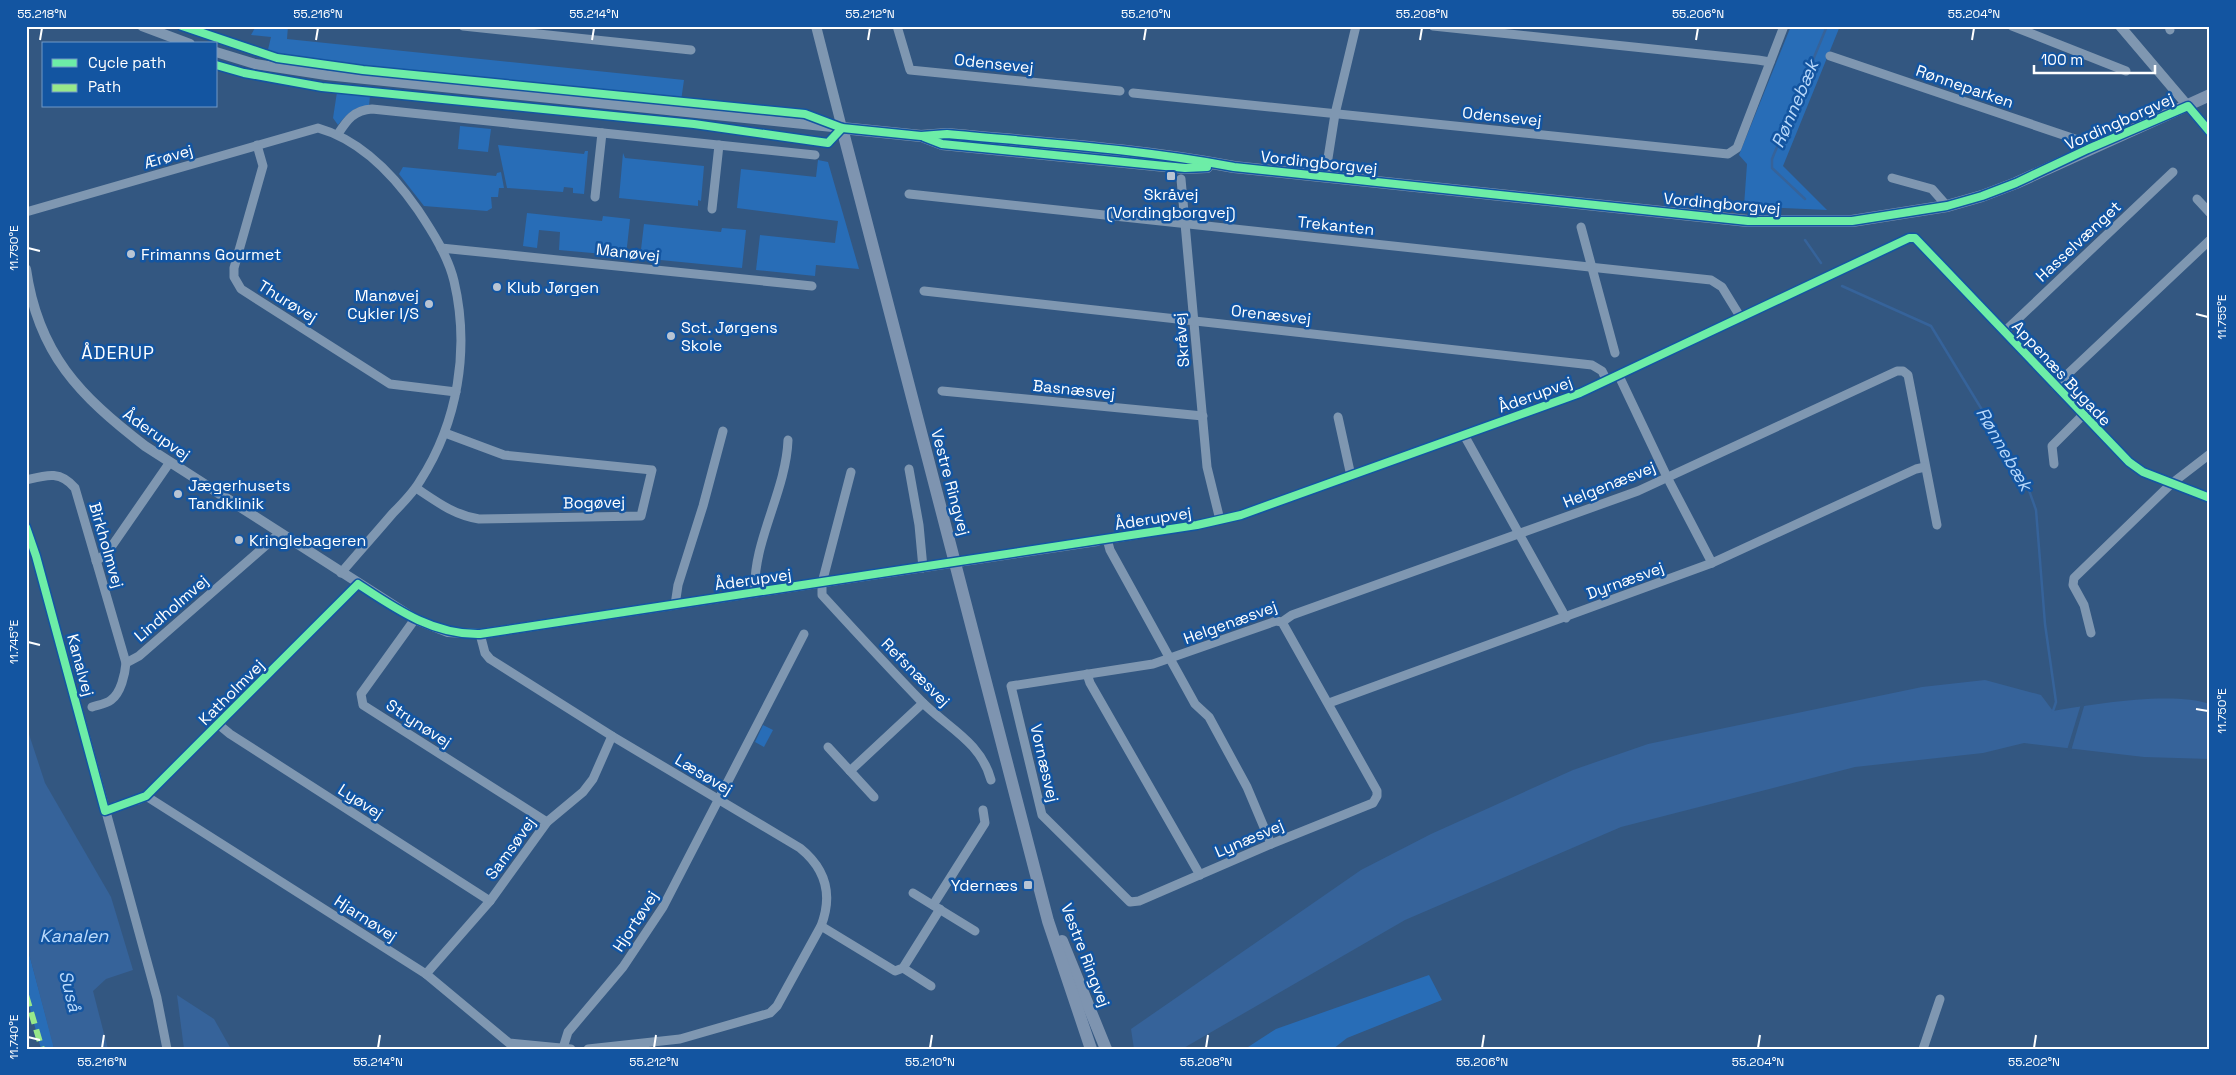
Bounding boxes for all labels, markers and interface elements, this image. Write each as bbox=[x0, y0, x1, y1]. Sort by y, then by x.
text: 55.218°N bbox=[17, 6, 67, 22]
text: 55.216°N bbox=[293, 6, 343, 22]
text: 55.214°N bbox=[569, 6, 619, 22]
text: 55.212°N bbox=[845, 6, 895, 22]
text: 55.210°N bbox=[1121, 6, 1171, 22]
text: 55.208°N bbox=[1396, 6, 1448, 22]
text: 55.206°N bbox=[1672, 6, 1724, 22]
text: 55.204°N bbox=[1948, 6, 2000, 22]
legend bbox=[42, 42, 218, 108]
scale bar bbox=[2034, 42, 2155, 74]
street label: Odensevej bbox=[953, 49, 1035, 78]
text: 100 m bbox=[2041, 50, 2083, 69]
text: Cycle path bbox=[88, 53, 166, 72]
water label: Rønnebæk bbox=[1766, 54, 1824, 151]
street label: Rønneparken bbox=[1913, 60, 2017, 113]
text: Path bbox=[88, 77, 121, 96]
street label: Vordingborgvej bbox=[2061, 88, 2177, 155]
street label: Odensevej bbox=[1461, 102, 1543, 131]
street label: Ærøvej bbox=[141, 139, 195, 174]
street label: Vordingborgvej bbox=[1260, 146, 1378, 179]
marker: Skråvej (Vordingborgvej) bbox=[1165, 170, 1177, 182]
place label: Skråvej (Vordingborgvej) bbox=[1106, 184, 1236, 223]
street label: Vordingborgvej bbox=[1663, 188, 1781, 219]
street label: Hasselvænget bbox=[2031, 196, 2126, 286]
street label: Trekanten bbox=[1297, 211, 1375, 240]
text: 11.750°E bbox=[6, 225, 22, 271]
street label: Manøvej bbox=[595, 239, 661, 266]
place label: Frimanns Gourmet bbox=[141, 244, 281, 265]
marker: Frimanns Gourmet bbox=[125, 248, 137, 260]
street label: Thurøvej bbox=[254, 275, 321, 328]
place label: Klub Jørgen bbox=[507, 277, 599, 298]
marker: Klub Jørgen bbox=[491, 281, 503, 293]
place label: Manøvej Cykler I/S bbox=[347, 285, 419, 324]
text: 11.755°E bbox=[2214, 294, 2230, 340]
marker: Manøvej Cykler I/S bbox=[423, 298, 435, 310]
street label: Orenæsvej bbox=[1230, 300, 1312, 329]
street label: Skråvej bbox=[1169, 312, 1194, 368]
street label: Appenæs Bygade bbox=[2007, 316, 2116, 430]
place label: Sct. Jørgens Skole bbox=[681, 317, 778, 356]
marker: Sct. Jørgens Skole bbox=[665, 330, 677, 342]
district label: ÅDERUP bbox=[81, 341, 155, 364]
street label: Åderupvej bbox=[1495, 371, 1575, 418]
street label: Basnæsvej bbox=[1032, 375, 1116, 404]
water label: Rønnebæk bbox=[1971, 403, 2039, 497]
street label: Åderupvej bbox=[119, 404, 194, 465]
street label: Vestre Ringvej bbox=[926, 427, 975, 538]
street label: Helgenæsvej bbox=[1560, 456, 1659, 513]
place label: Jægerhusets Tandklinik bbox=[188, 475, 291, 514]
marker: Jægerhusets Tandklinik bbox=[172, 488, 184, 500]
street label: Bogøvej bbox=[563, 491, 625, 514]
street label: Birkholmvej bbox=[84, 500, 129, 590]
street label: Åderupvej bbox=[1113, 502, 1193, 535]
place label: Kringlebageren bbox=[249, 530, 366, 551]
marker: Kringlebageren bbox=[233, 534, 245, 546]
street label: Dyrnæsvej bbox=[1584, 557, 1667, 604]
street label: Åderupvej bbox=[713, 564, 793, 595]
street label: Lindholmvej bbox=[130, 570, 213, 646]
street label: Helgenæsvej bbox=[1180, 596, 1280, 649]
text: 11.745°E bbox=[6, 619, 22, 664]
street label: Kanalvej bbox=[62, 632, 99, 699]
street label: Refsnæsvej bbox=[877, 633, 955, 711]
street label: Katholmvej bbox=[194, 655, 269, 730]
text: 11.750°E bbox=[2214, 688, 2230, 734]
street label: Strynøvej bbox=[382, 694, 456, 752]
street label: Vornæsvej bbox=[1025, 722, 1064, 804]
street label: Læsøvej bbox=[671, 749, 736, 800]
street label: Lyøvej bbox=[334, 779, 387, 824]
street label: Samsøvej bbox=[481, 813, 540, 884]
street label: Lynæsvej bbox=[1212, 815, 1287, 862]
place label: Ydernæs bbox=[951, 875, 1018, 896]
marker: Ydernæs bbox=[1022, 879, 1034, 891]
street label: Hjortøvej bbox=[608, 887, 663, 956]
street label: Hjarnøvej bbox=[330, 890, 401, 947]
street label: Vestre Ringvej bbox=[1056, 900, 1115, 1010]
water label: Kanalen bbox=[40, 924, 109, 947]
water label: Suså bbox=[54, 968, 87, 1015]
text: 11.740°E bbox=[6, 1014, 22, 1060]
text: 55.216°N bbox=[77, 1054, 127, 1070]
text: 55.214°N bbox=[353, 1054, 403, 1070]
text: 55.212°N bbox=[629, 1054, 679, 1070]
text: 55.210°N bbox=[905, 1054, 955, 1070]
text: 55.208°N bbox=[1180, 1054, 1232, 1070]
text: 55.206°N bbox=[1456, 1054, 1508, 1070]
text: 55.204°N bbox=[1732, 1054, 1784, 1070]
text: 55.202°N bbox=[2008, 1054, 2060, 1070]

